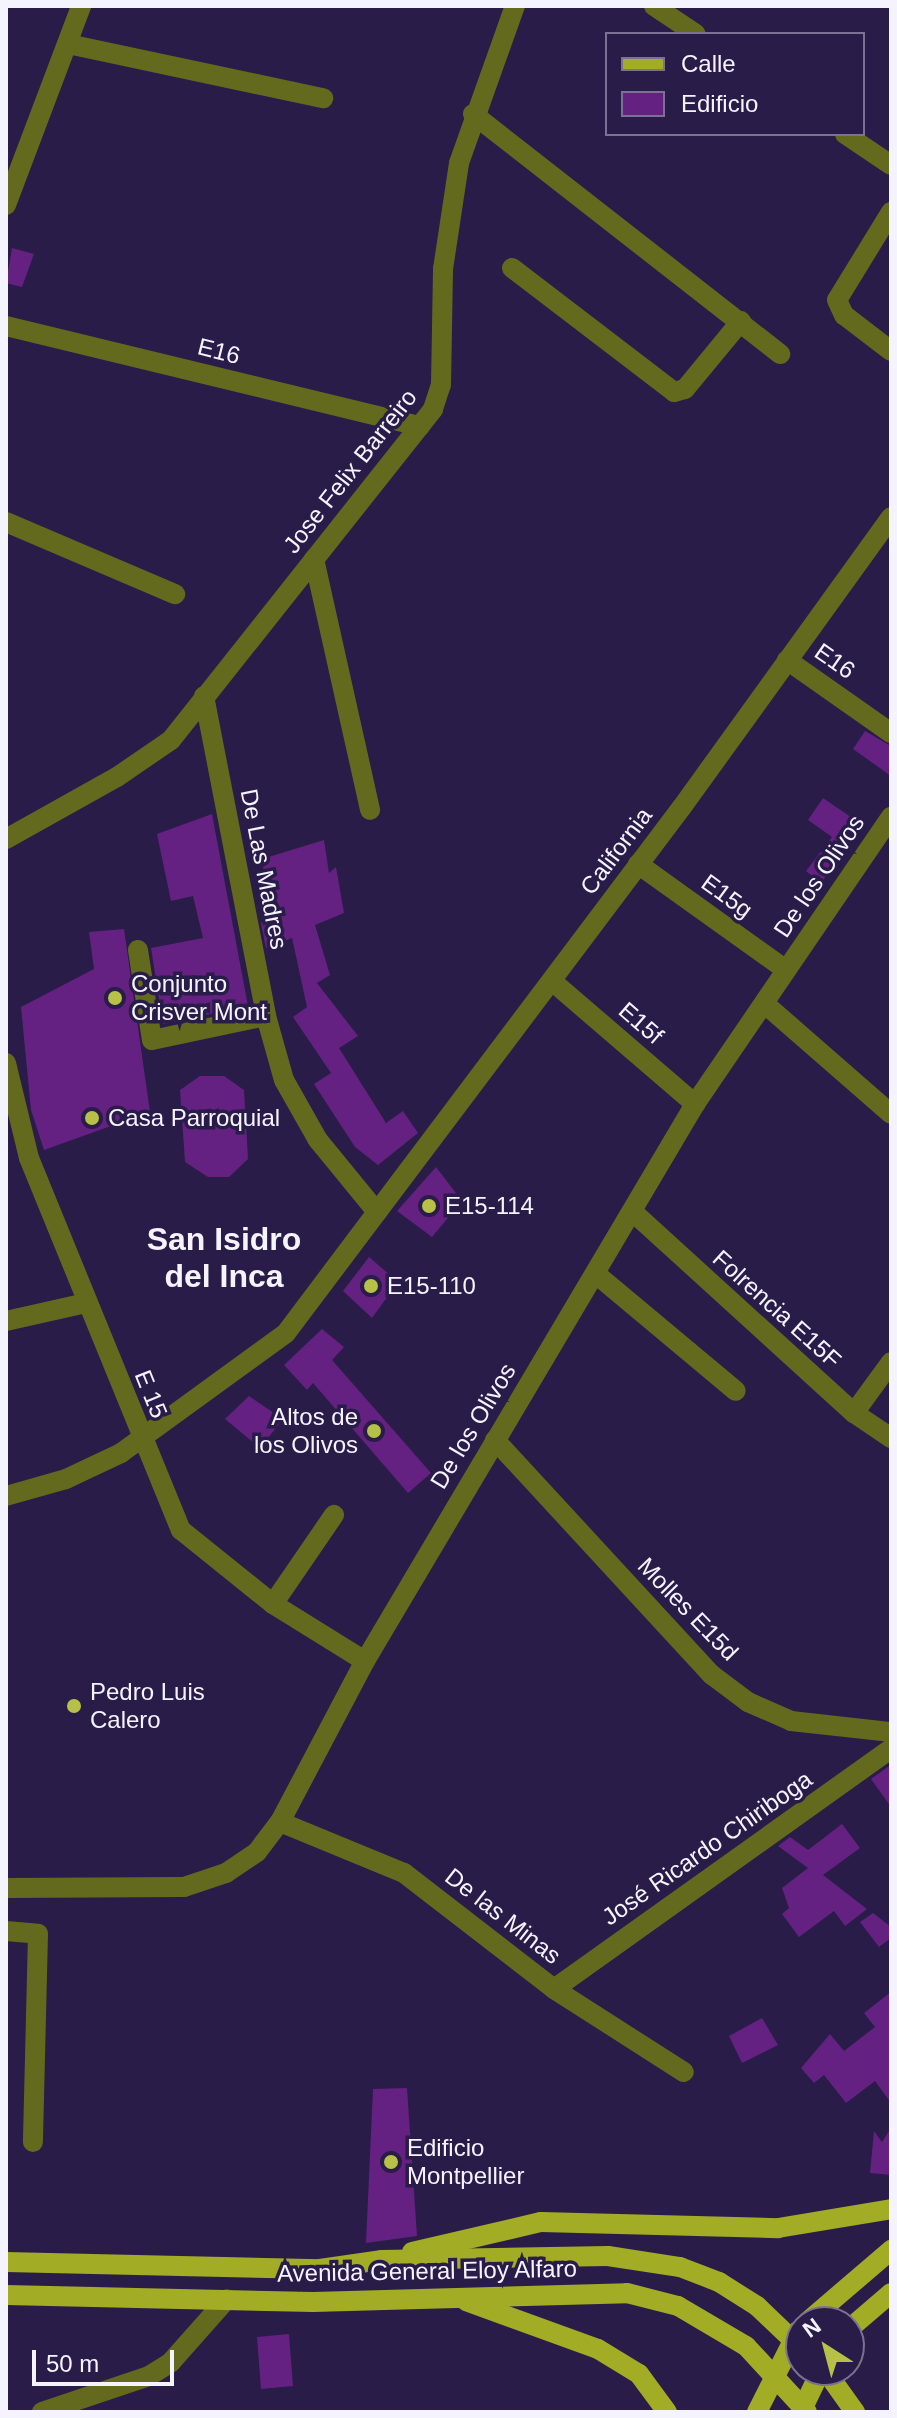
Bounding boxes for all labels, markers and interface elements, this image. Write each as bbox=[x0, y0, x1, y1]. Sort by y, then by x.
legend bbox=[605, 32, 865, 136]
text: Calle bbox=[681, 50, 736, 77]
text: Edificio bbox=[681, 90, 758, 117]
street label: E16 bbox=[195, 332, 243, 370]
street label: Jose Felix Barreiro bbox=[277, 383, 423, 559]
street label: E16 bbox=[809, 637, 861, 685]
street label: De Las Madres bbox=[234, 786, 294, 952]
street label: California bbox=[574, 802, 658, 900]
street label: De los Olivos bbox=[768, 809, 870, 943]
street label: E15g bbox=[696, 868, 758, 924]
place label: Conjunto Crisver Mont bbox=[131, 970, 267, 1026]
marker: Conjunto Crisver Mont bbox=[106, 989, 124, 1007]
street label: E15f bbox=[613, 996, 669, 1050]
place label: Casa Parroquial bbox=[108, 1104, 280, 1132]
marker: Casa Parroquial bbox=[83, 1109, 101, 1127]
place label: E15-114 bbox=[445, 1192, 534, 1220]
marker: E15-114 bbox=[420, 1197, 438, 1215]
district label: San Isidro del Inca bbox=[147, 1221, 301, 1296]
street label: Folrencia E15F bbox=[707, 1244, 847, 1374]
place label: E15-110 bbox=[387, 1272, 476, 1300]
marker: E15-110 bbox=[362, 1277, 380, 1295]
street label: De los Olivos bbox=[424, 1358, 522, 1494]
street label: E 15 bbox=[128, 1366, 174, 1422]
place label: Altos de los Olivos bbox=[254, 1403, 358, 1459]
marker: Altos de los Olivos bbox=[365, 1422, 383, 1440]
street label: Molles E15d bbox=[632, 1551, 744, 1667]
place label: Pedro Luis Calero bbox=[90, 1678, 205, 1734]
marker: Pedro Luis Calero bbox=[65, 1697, 83, 1715]
street label: José Ricardo Chiriboga bbox=[597, 1765, 817, 1931]
street label: De las Minas bbox=[439, 1862, 567, 1970]
place label: Edificio Montpellier bbox=[407, 2134, 524, 2190]
marker: Edificio Montpellier bbox=[382, 2153, 400, 2171]
street label: Avenida General Eloy Alfaro bbox=[276, 2254, 578, 2288]
north arrow bbox=[785, 2306, 865, 2386]
text: N bbox=[798, 2313, 826, 2343]
scale bar bbox=[36, 2334, 178, 2384]
text: 50 m bbox=[46, 2350, 99, 2377]

